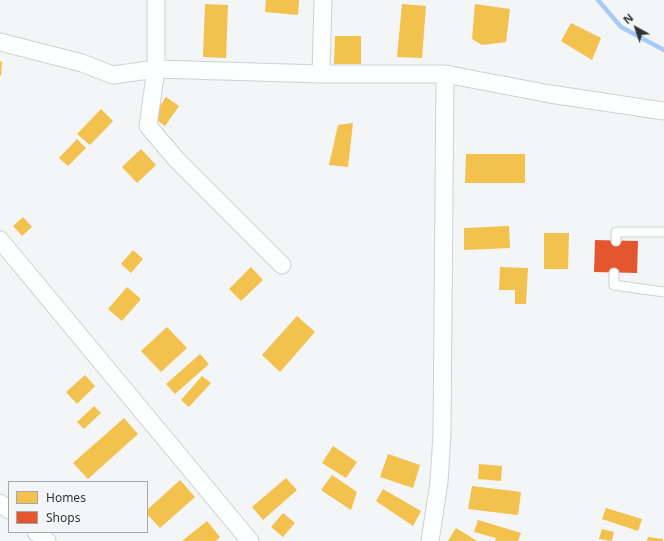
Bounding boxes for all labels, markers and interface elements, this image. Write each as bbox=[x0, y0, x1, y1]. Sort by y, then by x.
north arrow bbox=[616, 8, 656, 48]
text: N bbox=[620, 10, 636, 27]
legend bbox=[8, 481, 148, 533]
text: Homes bbox=[46, 489, 86, 506]
text: Shops bbox=[46, 509, 80, 526]

